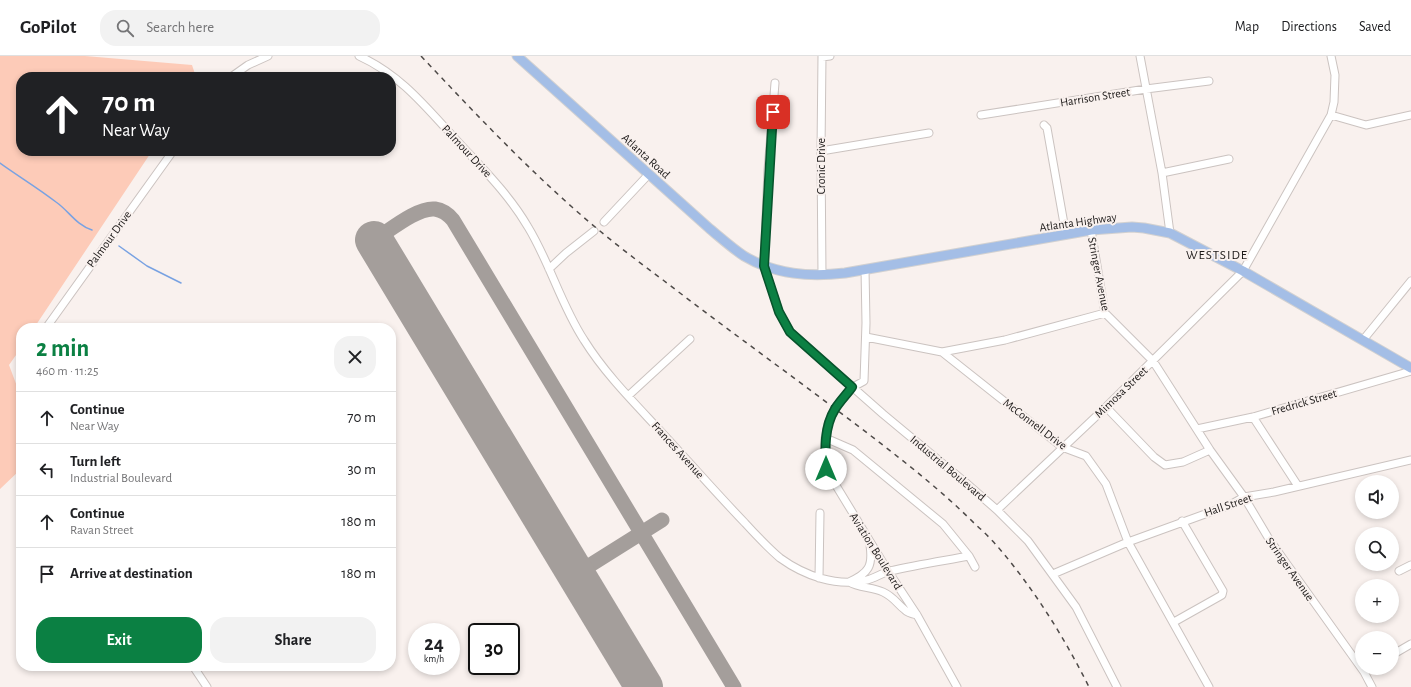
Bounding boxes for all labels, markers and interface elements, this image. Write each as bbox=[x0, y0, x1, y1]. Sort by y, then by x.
search box bbox=[100, 10, 380, 46]
icon: search bbox=[114, 17, 136, 39]
text: GoPilot bbox=[20, 18, 76, 37]
text: Search here bbox=[146, 20, 214, 35]
text: Map bbox=[1235, 20, 1259, 34]
text: Directions bbox=[1281, 20, 1337, 34]
text: Saved bbox=[1359, 20, 1391, 34]
street label: Harrison Street bbox=[1059, 86, 1131, 108]
icon: ahead bbox=[36, 88, 88, 140]
text: 70 m bbox=[102, 89, 156, 117]
pin bbox=[756, 95, 790, 129]
icon: arrive bbox=[762, 101, 784, 123]
text: Near Way bbox=[102, 122, 170, 140]
street label: Palmour Drive bbox=[440, 122, 494, 180]
street label: Atlanta Road bbox=[620, 131, 672, 181]
street label: Cronic Drive bbox=[815, 138, 827, 194]
street label: Palmour Drive bbox=[85, 208, 133, 270]
street label: Atlanta Highway bbox=[1039, 211, 1118, 234]
street label: Stringer Avenue bbox=[1086, 236, 1112, 312]
district label: WESTSIDE bbox=[1186, 249, 1248, 262]
button: close bbox=[334, 336, 376, 378]
text: 2 min bbox=[36, 337, 89, 361]
street label: Mimosa Street bbox=[1092, 364, 1150, 420]
text: 460 m · 11:25 bbox=[36, 365, 98, 378]
street label: Fredrick Street bbox=[1270, 387, 1338, 417]
street label: McConnell Drive bbox=[1001, 396, 1069, 452]
text: Continue bbox=[70, 402, 125, 417]
icon: ahead bbox=[36, 407, 58, 429]
text: 70 m bbox=[347, 410, 376, 425]
street label: Frances Avenue bbox=[650, 419, 706, 481]
text: Near Way bbox=[70, 420, 119, 433]
street label: Industrial Boulevard bbox=[908, 433, 988, 503]
position arrow bbox=[805, 448, 847, 490]
text: Turn left bbox=[70, 454, 121, 469]
icon: left bbox=[36, 459, 58, 481]
text: 30 m bbox=[347, 462, 376, 477]
text: Industrial Boulevard bbox=[70, 472, 172, 485]
map controls bbox=[1355, 475, 1399, 675]
button: sound bbox=[1355, 475, 1399, 519]
street label: Hall Street bbox=[1203, 491, 1254, 519]
text: Continue bbox=[70, 506, 125, 521]
street label: Aviation Boulevard bbox=[848, 510, 904, 592]
icon: ahead bbox=[36, 511, 58, 533]
text: 180 m bbox=[341, 514, 376, 529]
text: Ravan Street bbox=[70, 524, 133, 537]
button: search bbox=[1355, 527, 1399, 571]
street label: Stringer Avenue bbox=[1264, 535, 1316, 603]
icon: arrive bbox=[36, 563, 58, 585]
text: Arrive at destination bbox=[70, 566, 193, 581]
text: 180 m bbox=[341, 566, 376, 581]
button: + bbox=[1355, 579, 1399, 623]
button: Exit bbox=[36, 617, 202, 663]
button: Share bbox=[210, 617, 376, 663]
speed limit sign: 30 bbox=[468, 623, 520, 675]
button: − bbox=[1355, 631, 1399, 675]
text: 24 bbox=[424, 634, 444, 654]
text: km/h bbox=[424, 654, 444, 664]

